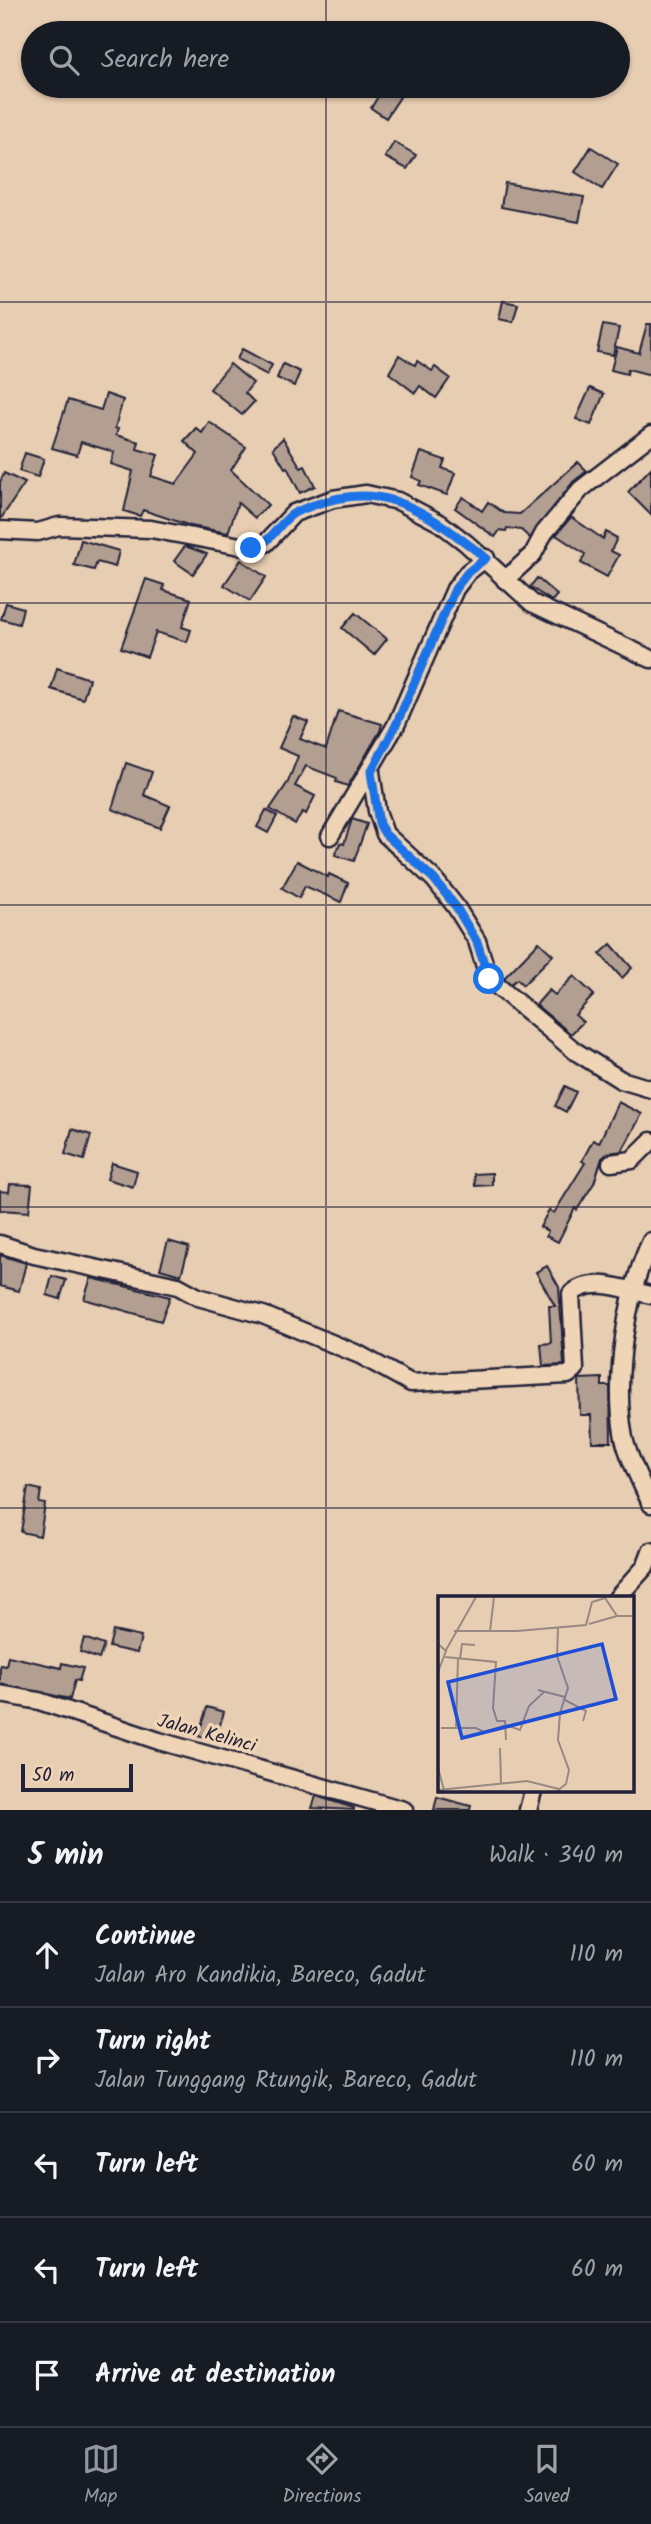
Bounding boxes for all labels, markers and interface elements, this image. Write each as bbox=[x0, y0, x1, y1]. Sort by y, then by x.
search box bbox=[21, 21, 630, 98]
text: Search here bbox=[101, 39, 229, 81]
icon: search bbox=[45, 41, 83, 79]
route end bbox=[235, 532, 266, 563]
route start bbox=[473, 963, 504, 994]
inset map bbox=[438, 1596, 634, 1792]
street label: Jalan Kelinci bbox=[154, 1706, 261, 1762]
scale bar bbox=[21, 1761, 133, 1793]
text: 50 m bbox=[32, 1761, 74, 1791]
text: 5 min bbox=[28, 1832, 104, 1880]
text: Walk · 340 m bbox=[489, 1838, 623, 1874]
text: Continue bbox=[95, 1916, 196, 1958]
icon: ahead bbox=[28, 1936, 66, 1974]
text: 110 m bbox=[570, 1937, 623, 1973]
text: Jalan Aro Kandikia, Bareco, Gadut bbox=[95, 1958, 426, 1994]
text: Turn right bbox=[95, 2021, 211, 2063]
icon: right bbox=[28, 2041, 66, 2079]
text: 110 m bbox=[570, 2042, 623, 2078]
text: Jalan Tunggang Rtungik, Bareco, Gadut bbox=[95, 2063, 477, 2099]
text: Turn left bbox=[95, 2144, 198, 2186]
icon: left bbox=[28, 2146, 66, 2184]
text: 60 m bbox=[571, 2147, 623, 2183]
text: Turn left bbox=[95, 2249, 198, 2291]
icon: left bbox=[28, 2251, 66, 2289]
text: 60 m bbox=[571, 2252, 623, 2288]
text: Arrive at destination bbox=[95, 2354, 335, 2396]
icon: arrive bbox=[28, 2356, 66, 2394]
tab: Map bbox=[82, 2440, 120, 2512]
tab: Directions bbox=[283, 2440, 361, 2512]
tab: Saved bbox=[524, 2440, 569, 2512]

